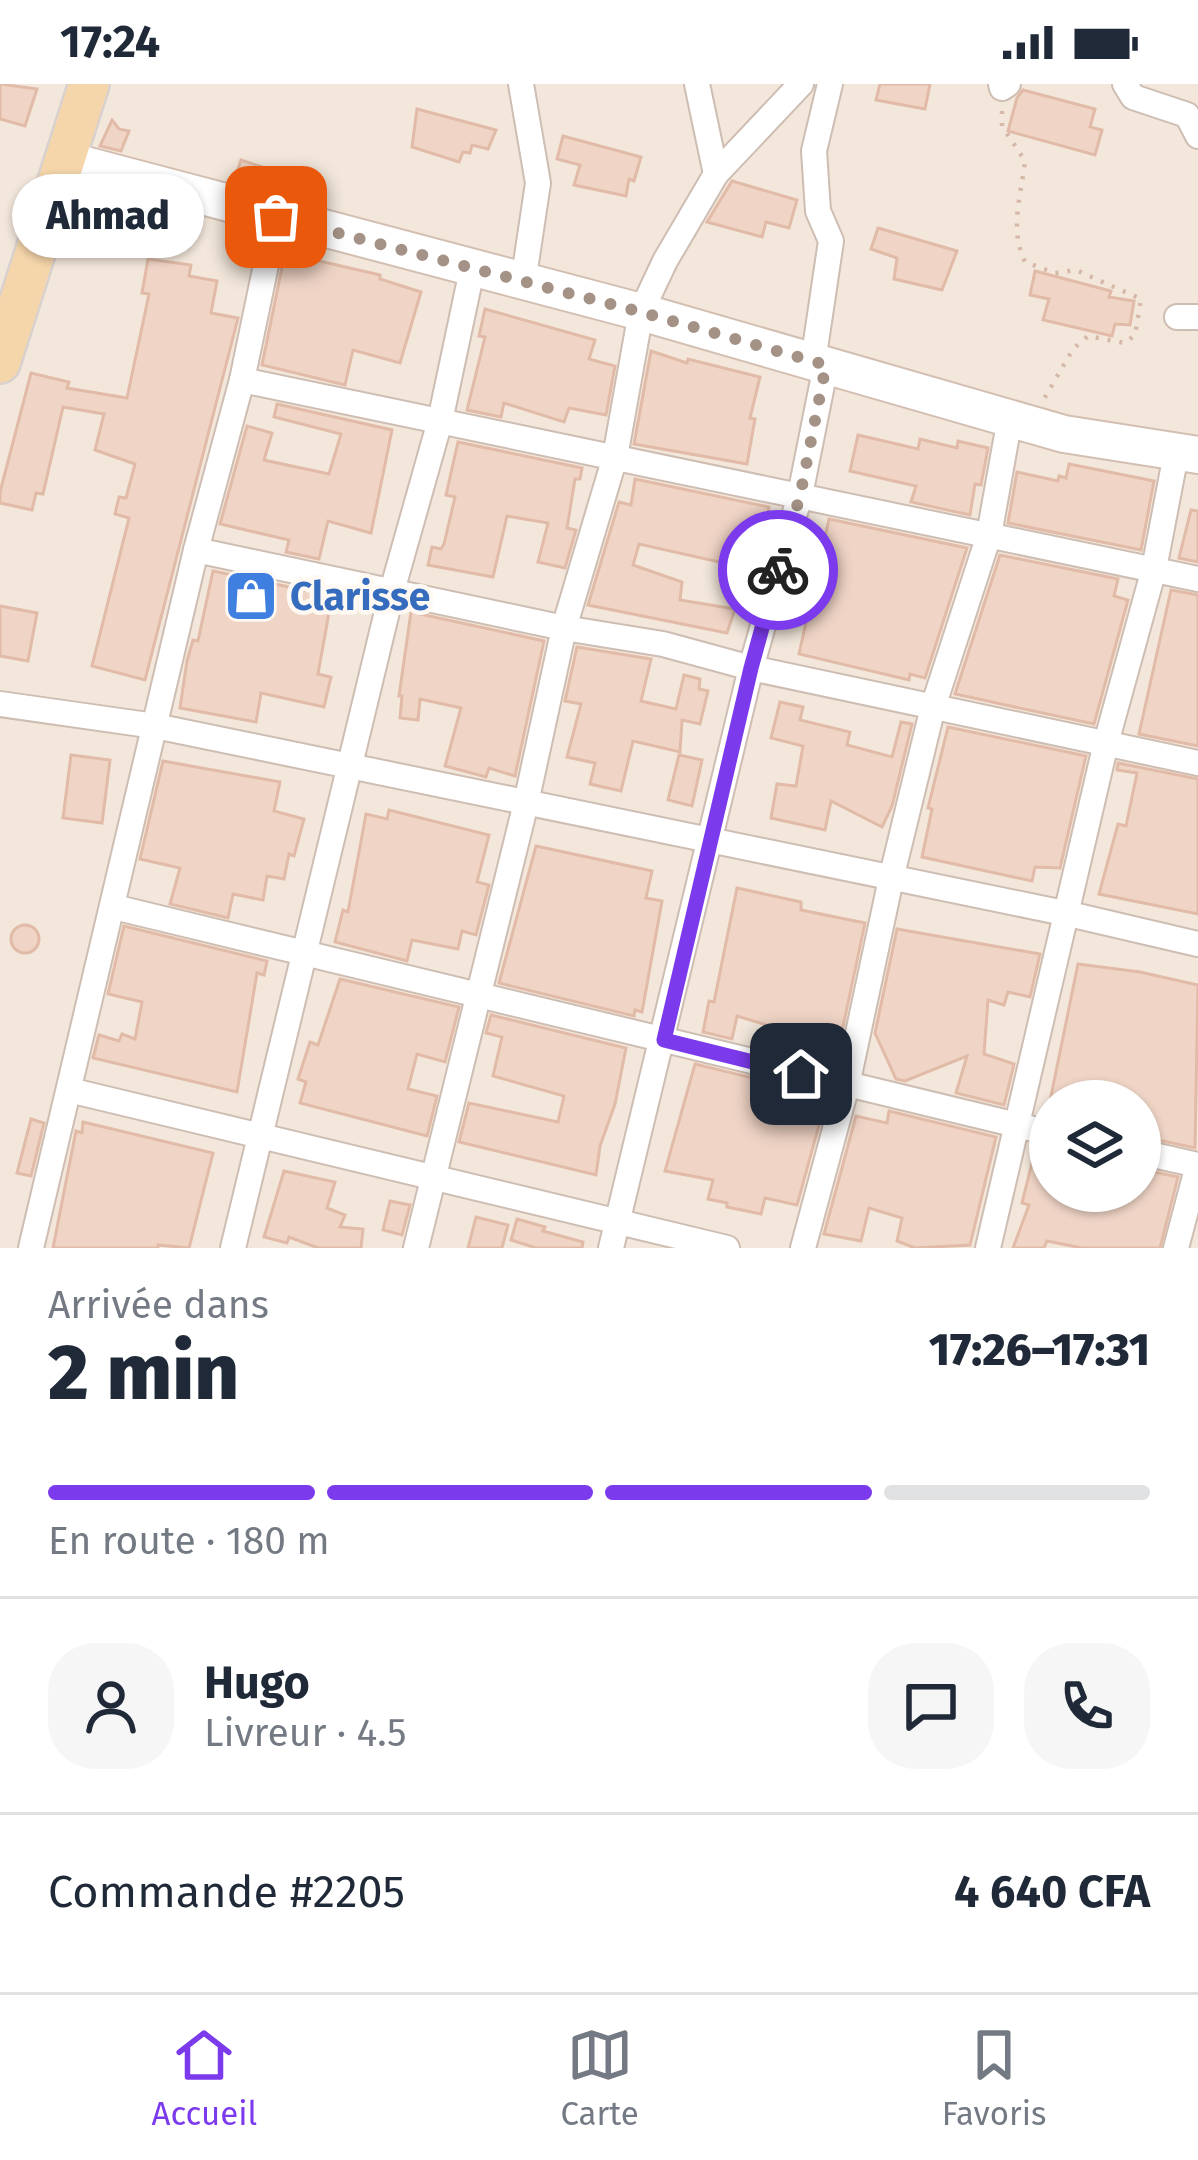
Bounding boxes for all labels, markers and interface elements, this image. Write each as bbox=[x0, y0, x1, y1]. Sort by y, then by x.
text: 17:24 bbox=[60, 15, 160, 69]
pin bbox=[225, 166, 327, 268]
callout: Ahmad bbox=[12, 175, 204, 259]
icon: bag bbox=[243, 184, 309, 250]
text: Ahmad bbox=[46, 193, 170, 239]
courier bbox=[718, 510, 838, 630]
icon: bike bbox=[745, 537, 811, 603]
shop icon: Clarisse bbox=[223, 568, 279, 624]
place label: Clarisse bbox=[290, 574, 430, 620]
pin bbox=[750, 1023, 852, 1125]
icon: home bbox=[768, 1041, 834, 1107]
map controls bbox=[1029, 1080, 1161, 1212]
button: layers bbox=[1029, 1080, 1161, 1212]
text: Arrivée dans bbox=[48, 1282, 269, 1328]
text: 17:26–17:31 bbox=[929, 1323, 1150, 1377]
text: 2 min bbox=[48, 1326, 239, 1420]
text: En route · 180 m bbox=[48, 1518, 330, 1564]
button: person bbox=[48, 1643, 174, 1769]
button: chat bbox=[868, 1643, 994, 1769]
button: phone bbox=[1024, 1643, 1150, 1769]
text: Hugo bbox=[204, 1656, 310, 1710]
text: Livreur · 4.5 bbox=[204, 1710, 407, 1756]
text: Commande #2205 bbox=[48, 1865, 405, 1919]
text: 4 640 CFA bbox=[954, 1865, 1150, 1919]
tab: Accueil bbox=[152, 2022, 257, 2134]
tab: Carte bbox=[560, 2022, 639, 2134]
tab: Favoris bbox=[942, 2022, 1046, 2134]

